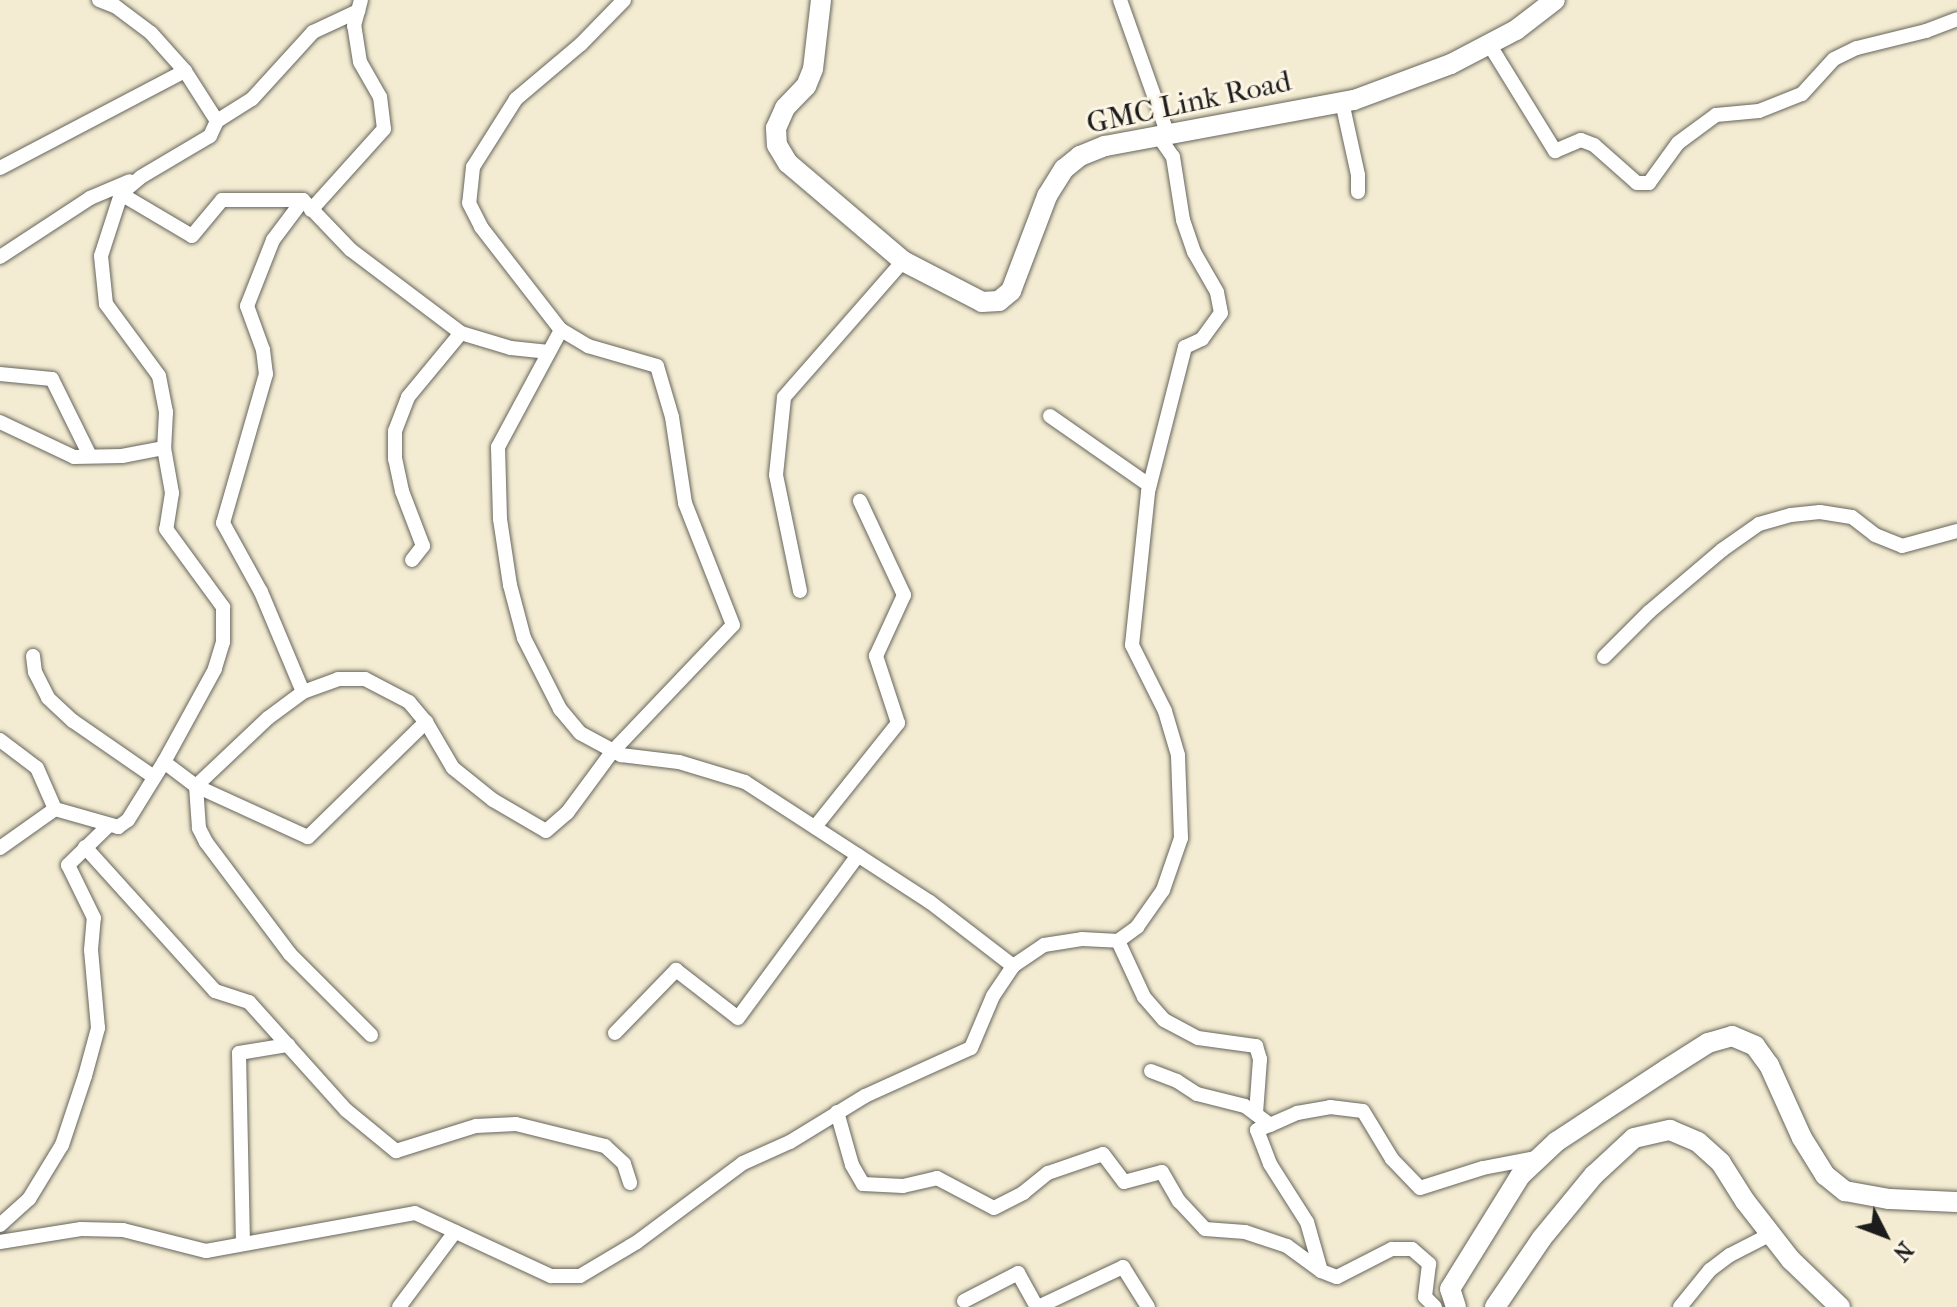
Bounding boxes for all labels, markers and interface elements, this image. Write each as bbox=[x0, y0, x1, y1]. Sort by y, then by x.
street label: GMC Link Road bbox=[1084, 64, 1294, 142]
north arrow bbox=[1845, 1195, 1925, 1275]
text: N bbox=[1888, 1236, 1918, 1266]

